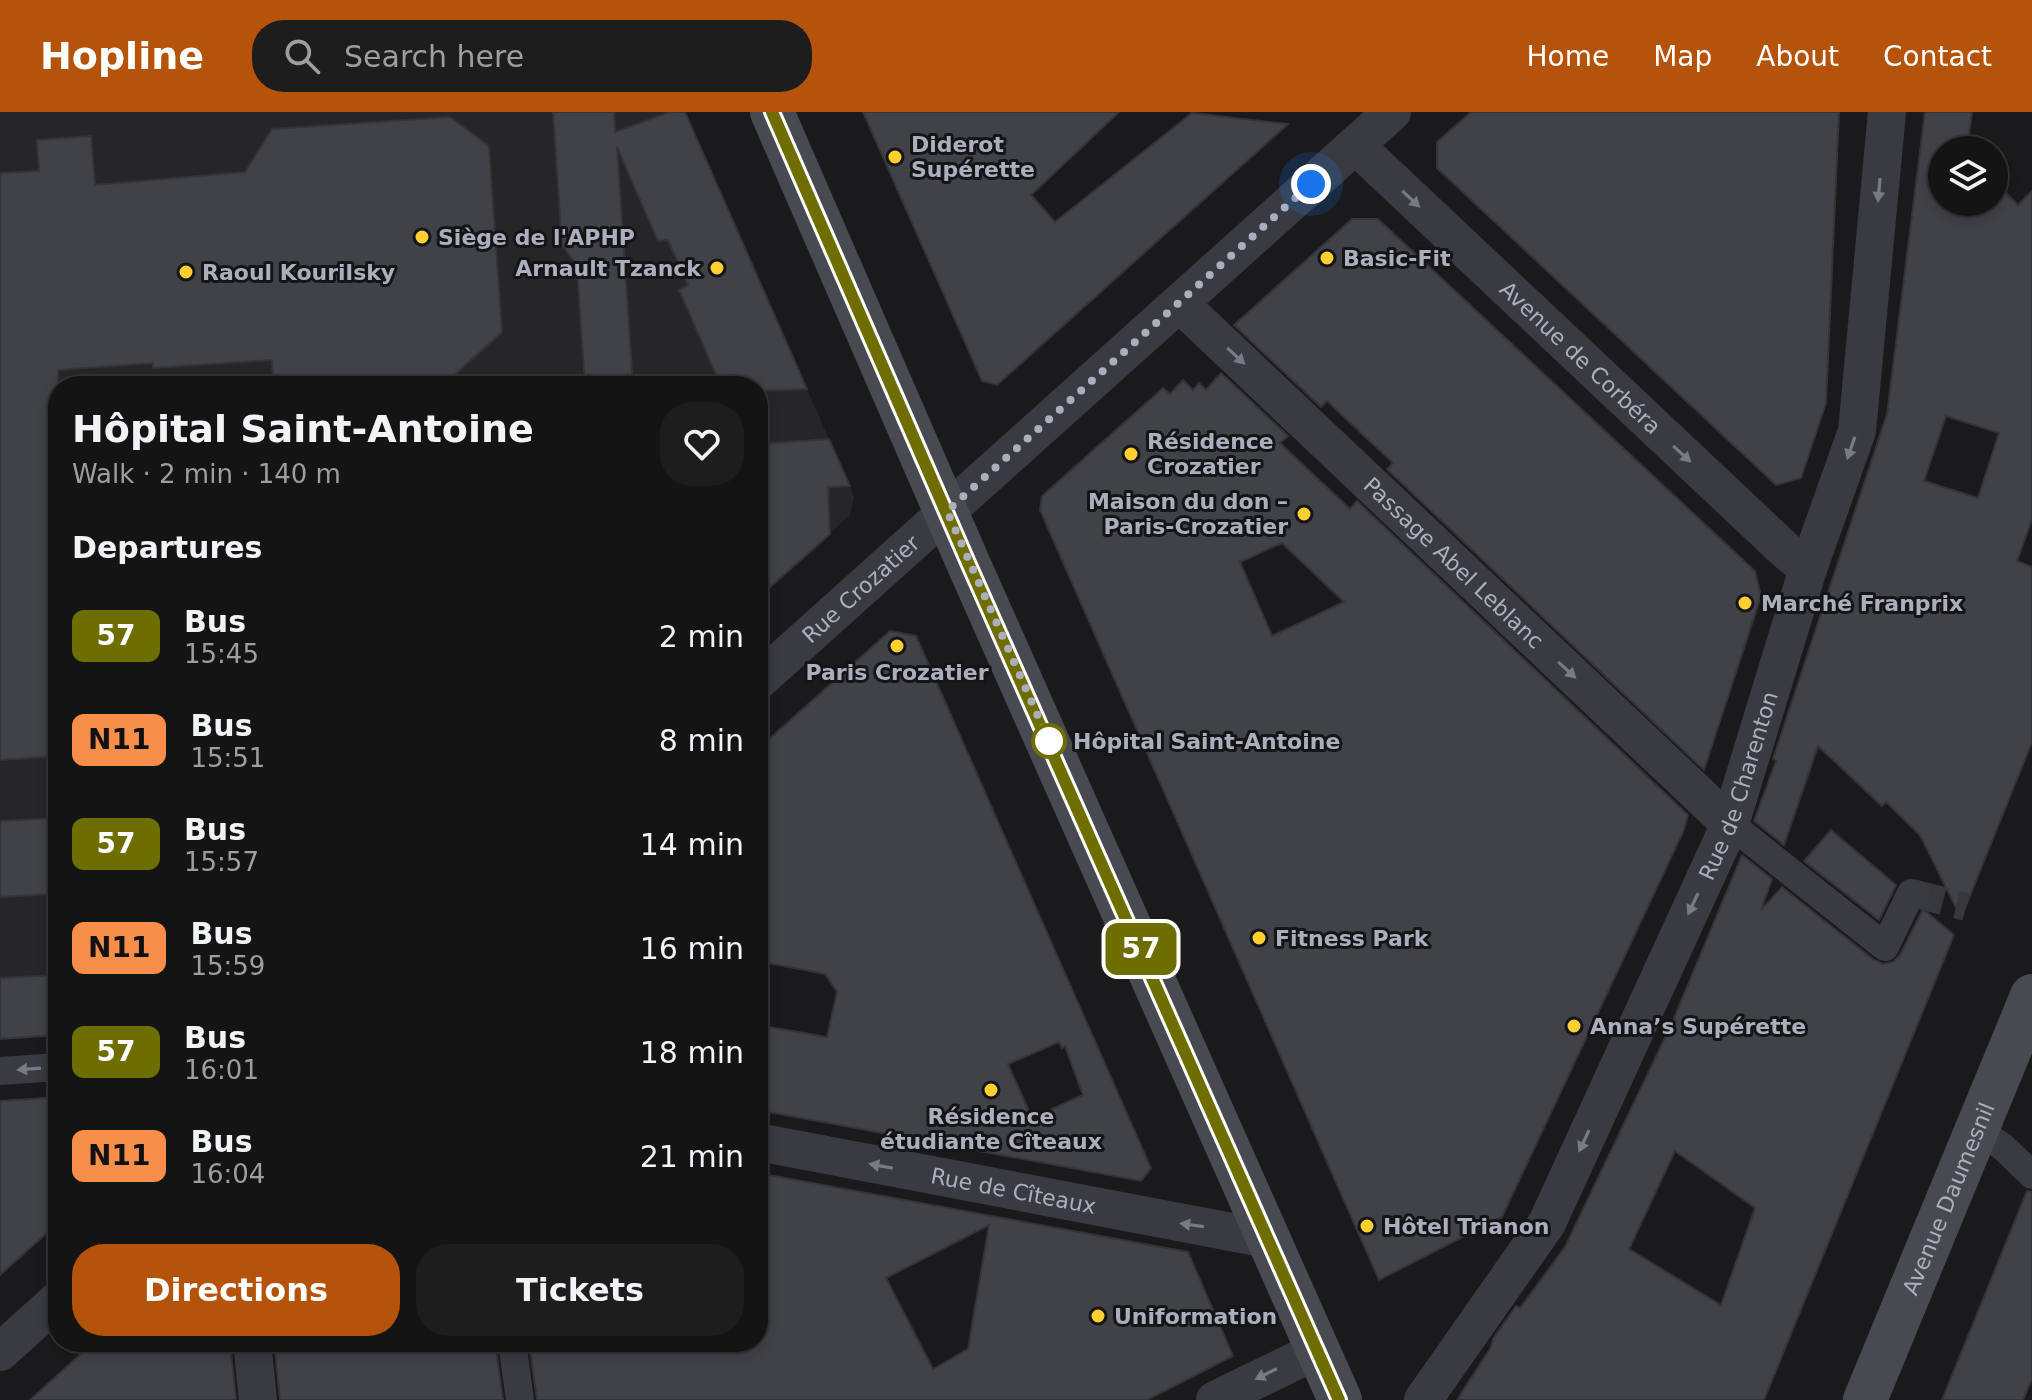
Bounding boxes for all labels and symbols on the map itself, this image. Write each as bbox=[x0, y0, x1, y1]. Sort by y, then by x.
place label: Diderot Supérette bbox=[911, 132, 1035, 182]
marker: Diderot Supérette bbox=[886, 148, 904, 166]
your location bbox=[1291, 164, 1331, 204]
one-way arrow bbox=[1873, 178, 1886, 203]
one-way arrow bbox=[1402, 189, 1421, 207]
place label: Siège de l'APHP bbox=[438, 225, 635, 250]
marker: Siège de l'APHP bbox=[413, 228, 431, 246]
place label: Basic-Fit bbox=[1343, 246, 1451, 271]
marker: Basic-Fit bbox=[1318, 249, 1336, 267]
place label: Arnault Tzanck bbox=[515, 256, 702, 281]
marker: Arnault Tzanck bbox=[708, 259, 726, 277]
place label: Raoul Kourilsky bbox=[202, 260, 395, 285]
marker: Raoul Kourilsky bbox=[177, 263, 195, 281]
street label: Avenue de Corbéra bbox=[1495, 276, 1666, 439]
one-way arrow bbox=[1226, 347, 1245, 365]
place label: Résidence Crozatier bbox=[1147, 429, 1274, 479]
one-way arrow bbox=[1844, 436, 1857, 460]
one-way arrow bbox=[1673, 444, 1692, 462]
marker: Résidence Crozatier bbox=[1122, 445, 1140, 463]
street label: Passage Abel Leblanc bbox=[1359, 472, 1549, 653]
place label: Maison du don – Paris-Crozatier bbox=[1088, 489, 1288, 539]
marker: Maison du don – Paris-Crozatier bbox=[1295, 505, 1313, 523]
street label: Rue Crozatier bbox=[797, 529, 925, 648]
place label: Marché Franprix bbox=[1761, 591, 1963, 616]
marker: Marché Franprix bbox=[1736, 594, 1754, 612]
marker: Paris Crozatier bbox=[888, 637, 906, 655]
place label: Paris Crozatier bbox=[805, 660, 989, 685]
one-way arrow bbox=[1557, 660, 1576, 679]
street label: Rue de Charenton bbox=[1694, 688, 1782, 884]
marker: Hôpital Saint-Antoine bbox=[1032, 724, 1066, 758]
place label: Hôpital Saint-Antoine bbox=[1073, 729, 1340, 754]
one-way arrow bbox=[1686, 893, 1699, 916]
line badge: 57 bbox=[1105, 923, 1177, 975]
place label: Fitness Park bbox=[1275, 926, 1430, 951]
marker: Fitness Park bbox=[1250, 929, 1268, 947]
place label: Anna’s Supérette bbox=[1590, 1014, 1806, 1039]
marker: Anna’s Supérette bbox=[1565, 1017, 1583, 1035]
one-way arrow bbox=[16, 1063, 41, 1076]
marker: Résidence étudiante Cîteaux bbox=[982, 1081, 1000, 1099]
street label: Avenue Daumesnil bbox=[1897, 1099, 1999, 1298]
place label: Résidence étudiante Cîteaux bbox=[880, 1104, 1102, 1154]
one-way arrow bbox=[1578, 1129, 1591, 1152]
one-way arrow bbox=[868, 1159, 893, 1171]
street label: Rue de Cîteaux bbox=[929, 1163, 1098, 1219]
place label: Hôtel Trianon bbox=[1383, 1214, 1549, 1239]
marker: Hôtel Trianon bbox=[1358, 1217, 1376, 1235]
one-way arrow bbox=[1179, 1218, 1204, 1231]
place label: Uniformation bbox=[1114, 1304, 1277, 1329]
marker: Uniformation bbox=[1089, 1307, 1107, 1325]
one-way arrow bbox=[1255, 1367, 1278, 1381]

